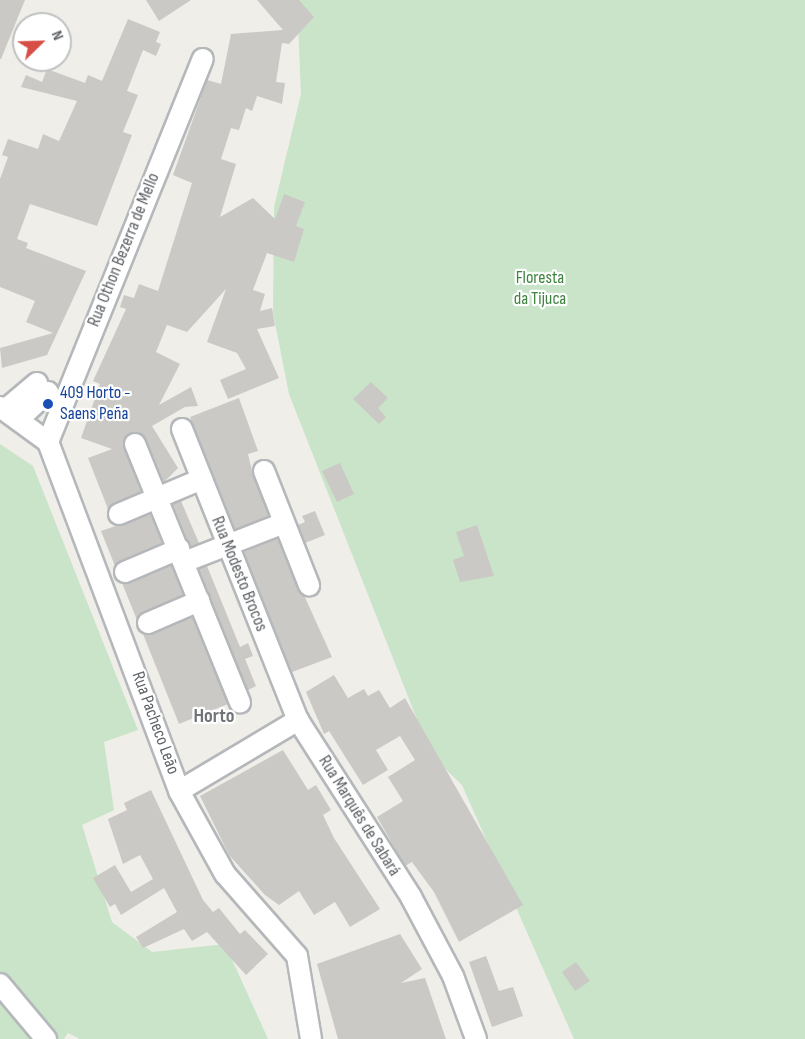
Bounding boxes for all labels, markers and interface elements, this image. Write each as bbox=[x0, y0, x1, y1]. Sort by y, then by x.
north arrow bbox=[12, 12, 72, 72]
text: N bbox=[47, 28, 68, 43]
street label: Rua Othon Bezerra de Mello bbox=[83, 170, 165, 330]
park label: Floresta da Tijuca bbox=[514, 268, 566, 310]
place label: 409 Horto - Saens Peña bbox=[60, 383, 131, 426]
marker: 409 Horto - Saens Peña bbox=[41, 397, 55, 411]
street label: Rua Modesto Brocos bbox=[206, 513, 272, 635]
street label: Rua Pacheco Leão bbox=[126, 669, 184, 777]
district label: Horto bbox=[193, 704, 235, 728]
street label: Rua Marquês de Sabará bbox=[313, 752, 405, 880]

